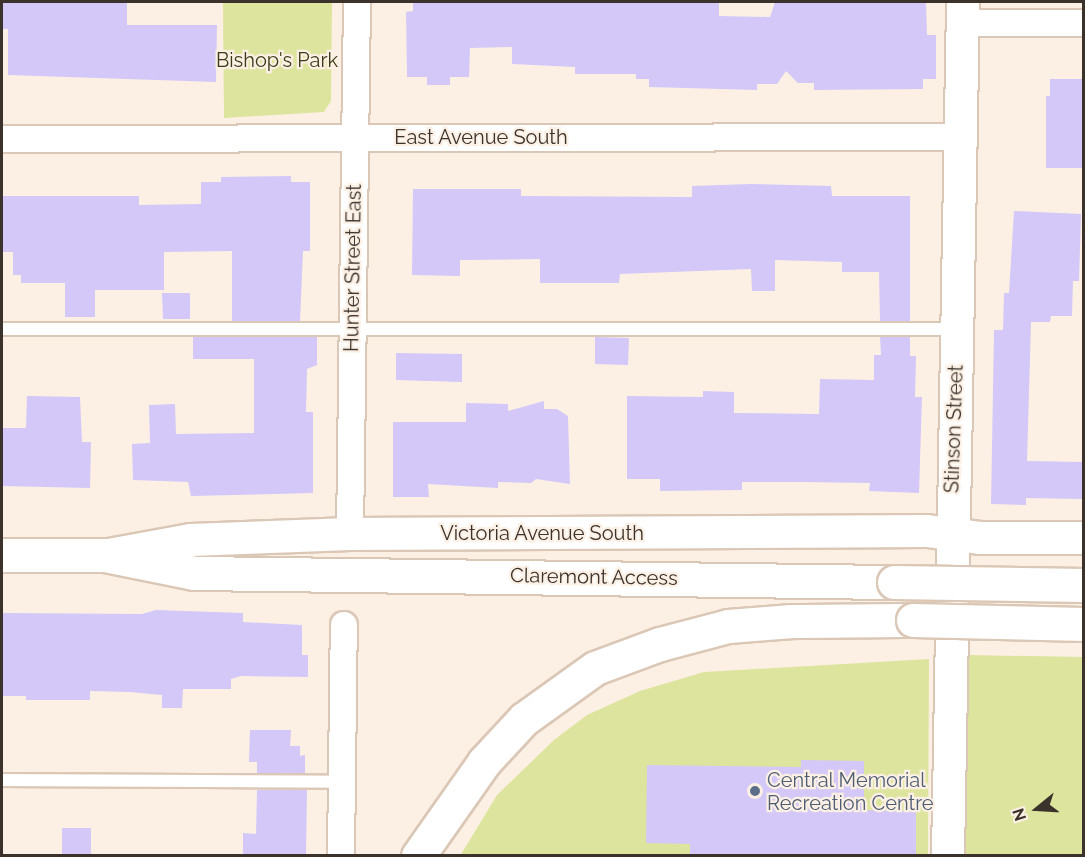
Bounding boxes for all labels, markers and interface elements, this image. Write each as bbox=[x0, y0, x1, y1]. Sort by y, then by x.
park label: Bishop's Park bbox=[216, 48, 338, 72]
street label: East Avenue South bbox=[394, 125, 568, 149]
street label: Hunter Street East bbox=[340, 184, 366, 352]
street label: Stinson Street bbox=[940, 364, 968, 494]
street label: Victoria Avenue South bbox=[440, 521, 644, 545]
street label: Claremont Access bbox=[510, 564, 678, 590]
place label: Central Memorial Recreation Centre bbox=[767, 768, 934, 815]
north arrow bbox=[1007, 779, 1067, 839]
marker: Central Memorial Recreation Centre bbox=[748, 784, 762, 798]
text: N bbox=[1008, 806, 1030, 823]

